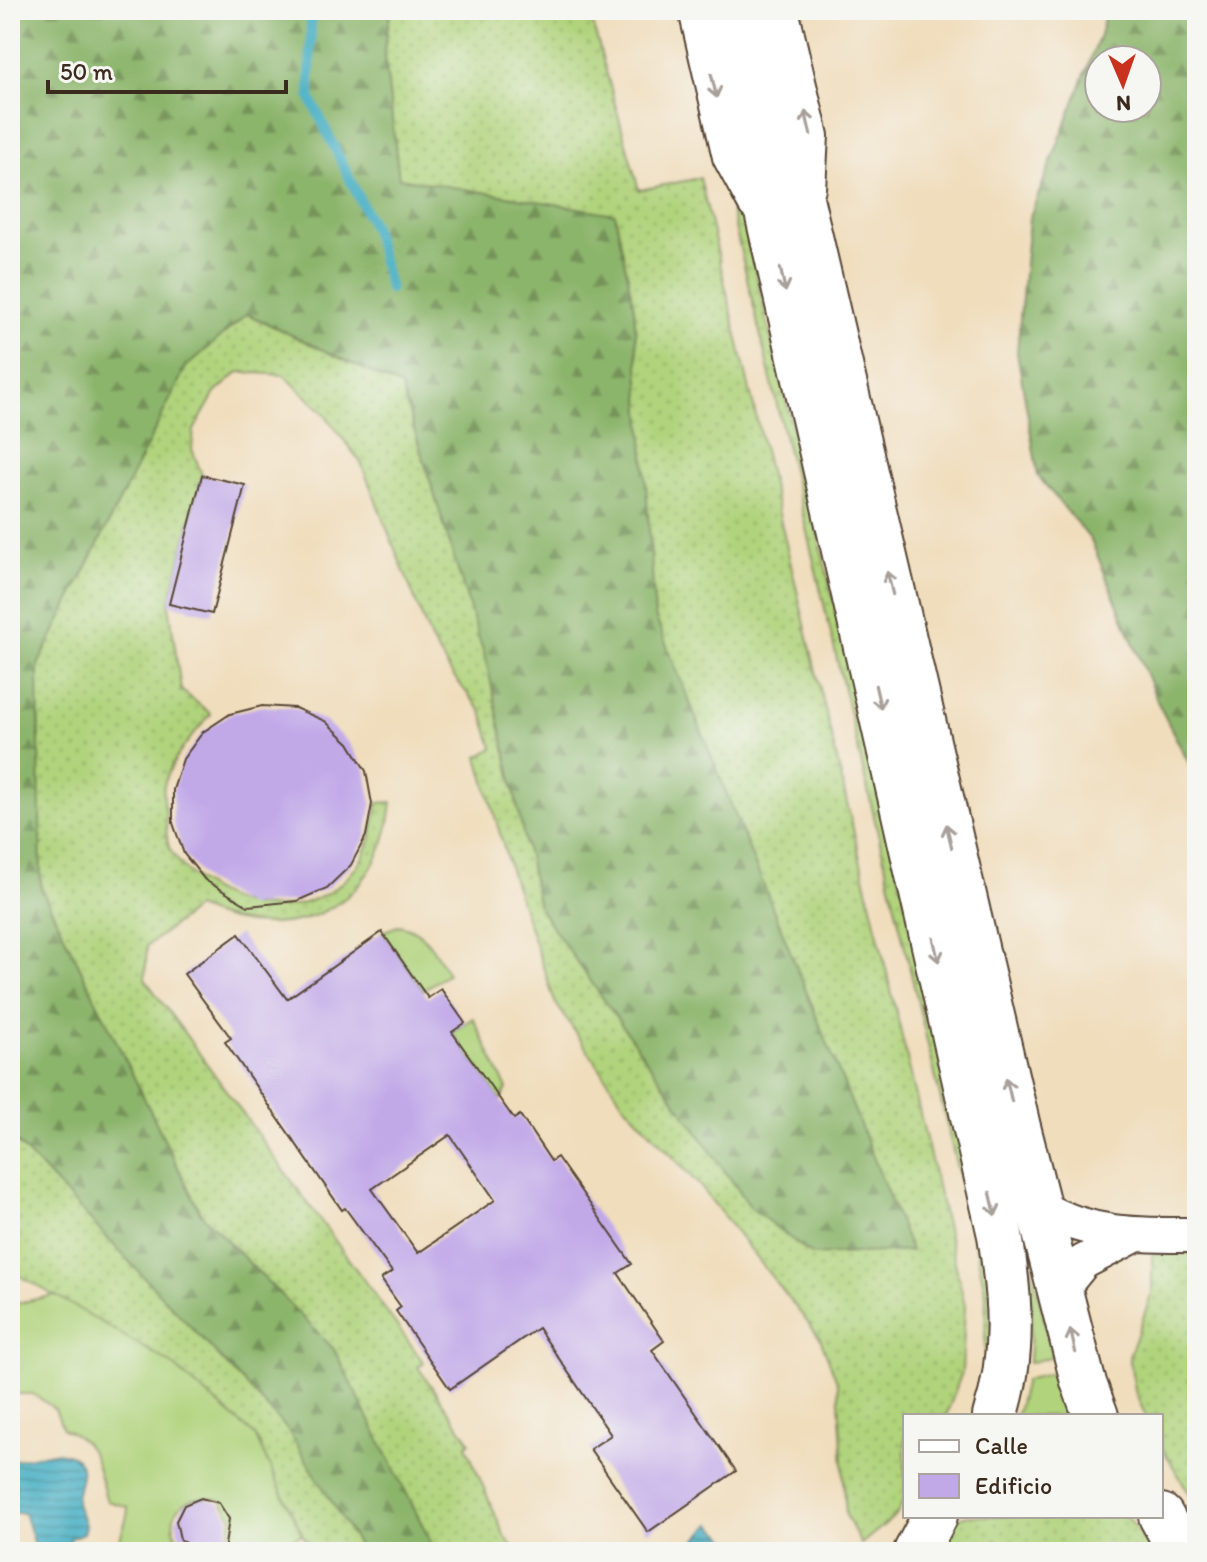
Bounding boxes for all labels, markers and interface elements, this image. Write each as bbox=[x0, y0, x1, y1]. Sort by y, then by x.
scale bar bbox=[48, 44, 286, 94]
north arrow bbox=[1083, 44, 1163, 124]
text: 50 m bbox=[60, 57, 113, 86]
one-way arrow bbox=[707, 73, 722, 98]
text: N bbox=[1116, 90, 1132, 117]
one-way arrow bbox=[800, 110, 815, 136]
one-way arrow bbox=[776, 266, 791, 292]
one-way arrow bbox=[881, 571, 896, 597]
one-way arrow bbox=[871, 684, 886, 709]
one-way arrow bbox=[941, 824, 956, 850]
one-way arrow bbox=[929, 937, 944, 963]
one-way arrow bbox=[1001, 1077, 1016, 1103]
one-way arrow bbox=[987, 1191, 1002, 1216]
one-way arrow bbox=[1065, 1329, 1080, 1355]
legend bbox=[903, 1414, 1163, 1518]
text: Calle bbox=[975, 1431, 1028, 1460]
text: Edificio bbox=[975, 1471, 1052, 1500]

